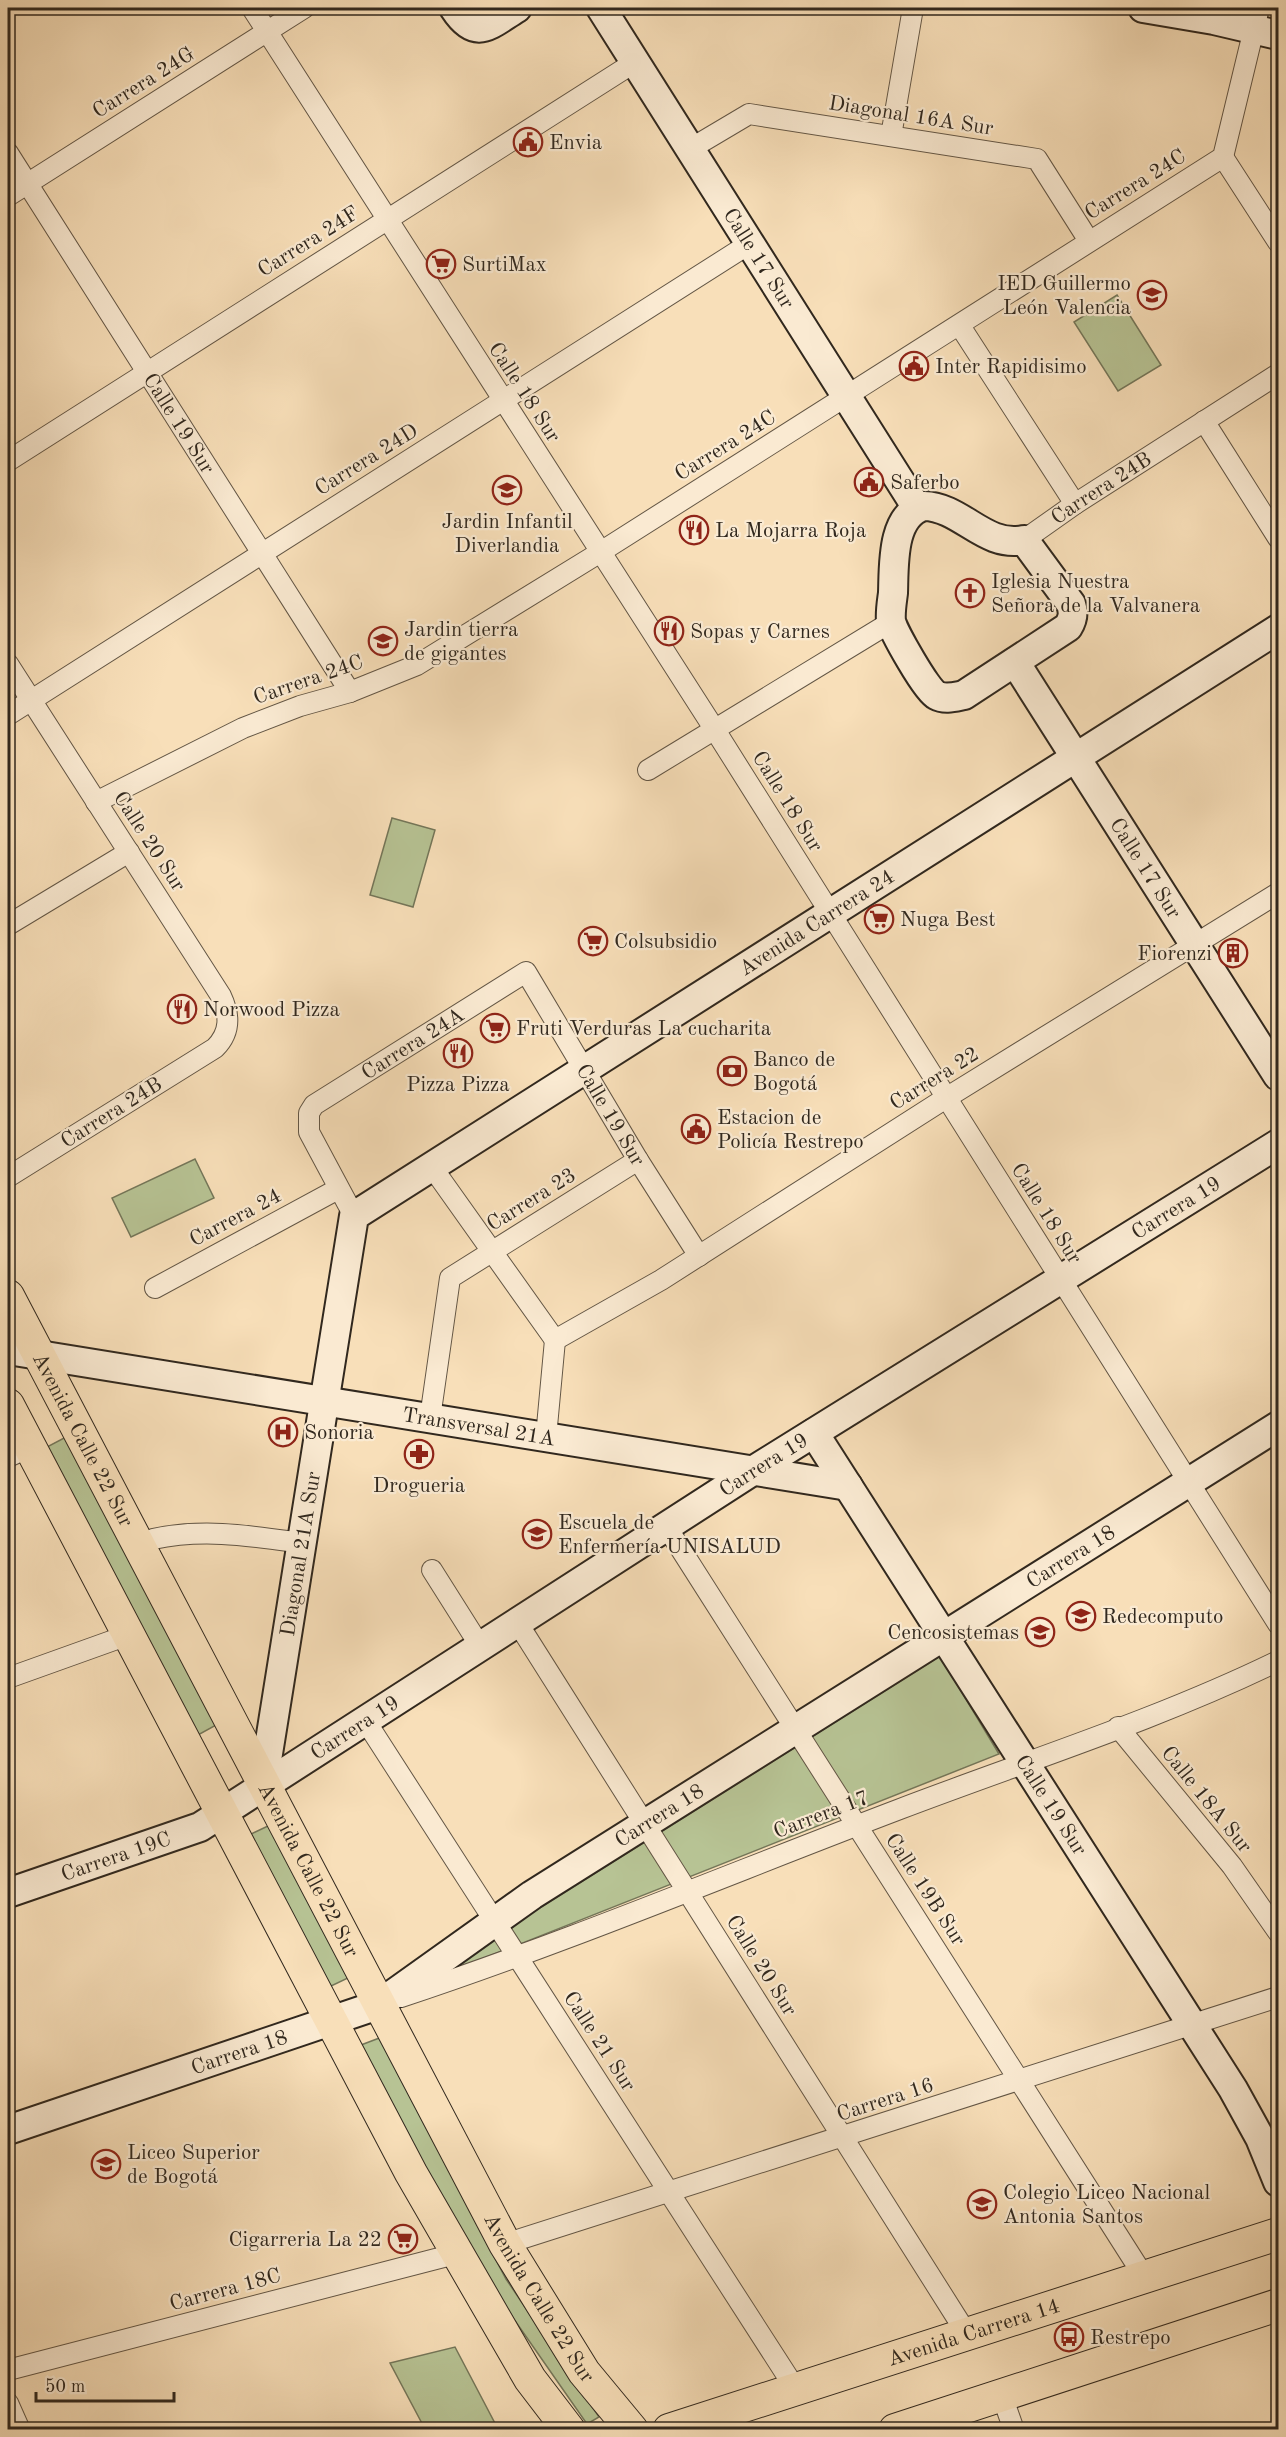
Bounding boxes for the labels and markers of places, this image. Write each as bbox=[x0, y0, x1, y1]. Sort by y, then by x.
public building icon: Envia bbox=[512, 126, 544, 158]
place label: Envia bbox=[549, 133, 602, 154]
supermarket icon: SurtiMax bbox=[425, 248, 457, 280]
place label: SurtiMax bbox=[462, 255, 547, 276]
place label: IED Guillermo León Valencia bbox=[997, 274, 1131, 319]
school or university icon: IED Guillermo León Valencia bbox=[1136, 279, 1168, 311]
public building icon: Inter Rapidisimo bbox=[898, 350, 930, 382]
place label: Inter Rapidisimo bbox=[935, 357, 1087, 378]
public building icon: Saferbo bbox=[853, 466, 885, 498]
place label: Saferbo bbox=[890, 473, 960, 494]
school or university icon: Jardin Infantil Diverlandia bbox=[491, 474, 523, 506]
place label: Jardin Infantil Diverlandia bbox=[441, 512, 573, 557]
restaurant icon: La Mojarra Roja bbox=[678, 514, 710, 546]
place label: La Mojarra Roja bbox=[715, 521, 866, 542]
place label: Iglesia Nuestra Señora de la Valvanera bbox=[991, 572, 1200, 617]
church icon: Iglesia Nuestra Señora de la Valvanera bbox=[954, 577, 986, 609]
restaurant icon: Sopas y Carnes bbox=[653, 615, 685, 647]
place label: Jardin tierra de gigantes bbox=[404, 620, 518, 665]
place label: Sopas y Carnes bbox=[690, 622, 830, 643]
school or university icon: Jardin tierra de gigantes bbox=[367, 625, 399, 657]
supermarket icon: Nuga Best bbox=[863, 903, 895, 935]
place label: Nuga Best bbox=[900, 910, 996, 931]
supermarket icon: Colsubsidio bbox=[577, 925, 609, 957]
place label: Colsubsidio bbox=[614, 932, 717, 953]
building icon: Fiorenzi bbox=[1217, 937, 1249, 969]
place label: Fiorenzi bbox=[1137, 944, 1212, 965]
restaurant icon: Norwood Pizza bbox=[166, 993, 198, 1025]
place label: Norwood Pizza bbox=[203, 1000, 340, 1021]
supermarket icon: Fruti Verduras La cucharita bbox=[479, 1012, 511, 1044]
place label: Fruti Verduras La cucharita bbox=[516, 1019, 771, 1040]
restaurant icon: Pizza Pizza bbox=[442, 1037, 474, 1069]
place label: Banco de Bogotá bbox=[753, 1050, 835, 1095]
bank icon: Banco de Bogotá bbox=[716, 1055, 748, 1087]
place label: Pizza Pizza bbox=[406, 1075, 510, 1096]
place label: Estacion de Policía Restrepo bbox=[717, 1108, 864, 1153]
public building icon: Estacion de Policía Restrepo bbox=[680, 1113, 712, 1145]
hospital icon: Sonoria bbox=[267, 1416, 299, 1448]
place label: Sonoria bbox=[304, 1423, 374, 1444]
pharmacy icon: Drogueria bbox=[403, 1438, 435, 1470]
place label: Drogueria bbox=[373, 1476, 465, 1497]
place label: Escuela de Enfermería UNISALUD bbox=[558, 1513, 781, 1558]
school or university icon: Escuela de Enfermería UNISALUD bbox=[521, 1518, 553, 1550]
school or university icon: Redecomputo bbox=[1065, 1600, 1097, 1632]
place label: Redecomputo bbox=[1102, 1607, 1223, 1628]
school or university icon: Cencosistemas bbox=[1024, 1616, 1056, 1648]
place label: Cencosistemas bbox=[887, 1623, 1019, 1644]
place label: Liceo Superior de Bogotá bbox=[127, 2143, 260, 2188]
school or university icon: Liceo Superior de Bogotá bbox=[90, 2148, 122, 2180]
place label: Colegio Liceo Nacional Antonia Santos bbox=[1003, 2183, 1210, 2228]
school or university icon: Colegio Liceo Nacional Antonia Santos bbox=[966, 2188, 998, 2220]
supermarket icon: Cigarreria La 22 bbox=[387, 2223, 419, 2255]
place label: Cigarreria La 22 bbox=[228, 2230, 382, 2251]
bus stop icon: Restrepo bbox=[1053, 2321, 1085, 2353]
place label: Restrepo bbox=[1090, 2328, 1171, 2349]

